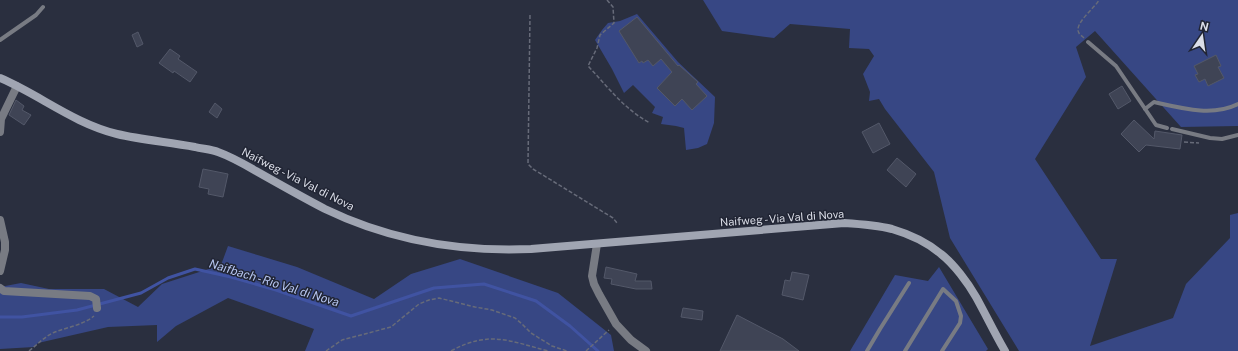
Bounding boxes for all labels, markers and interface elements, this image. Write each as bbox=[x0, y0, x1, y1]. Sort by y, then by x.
north arrow bbox=[1182, 16, 1222, 56]
text: N bbox=[1199, 19, 1210, 33]
street label: Naifweg - Via Val di Nova bbox=[240, 145, 356, 213]
street label: Naifweg - Via Val di Nova bbox=[719, 208, 845, 228]
water label: Naifbach - Rio Val di Nova bbox=[207, 257, 341, 309]

